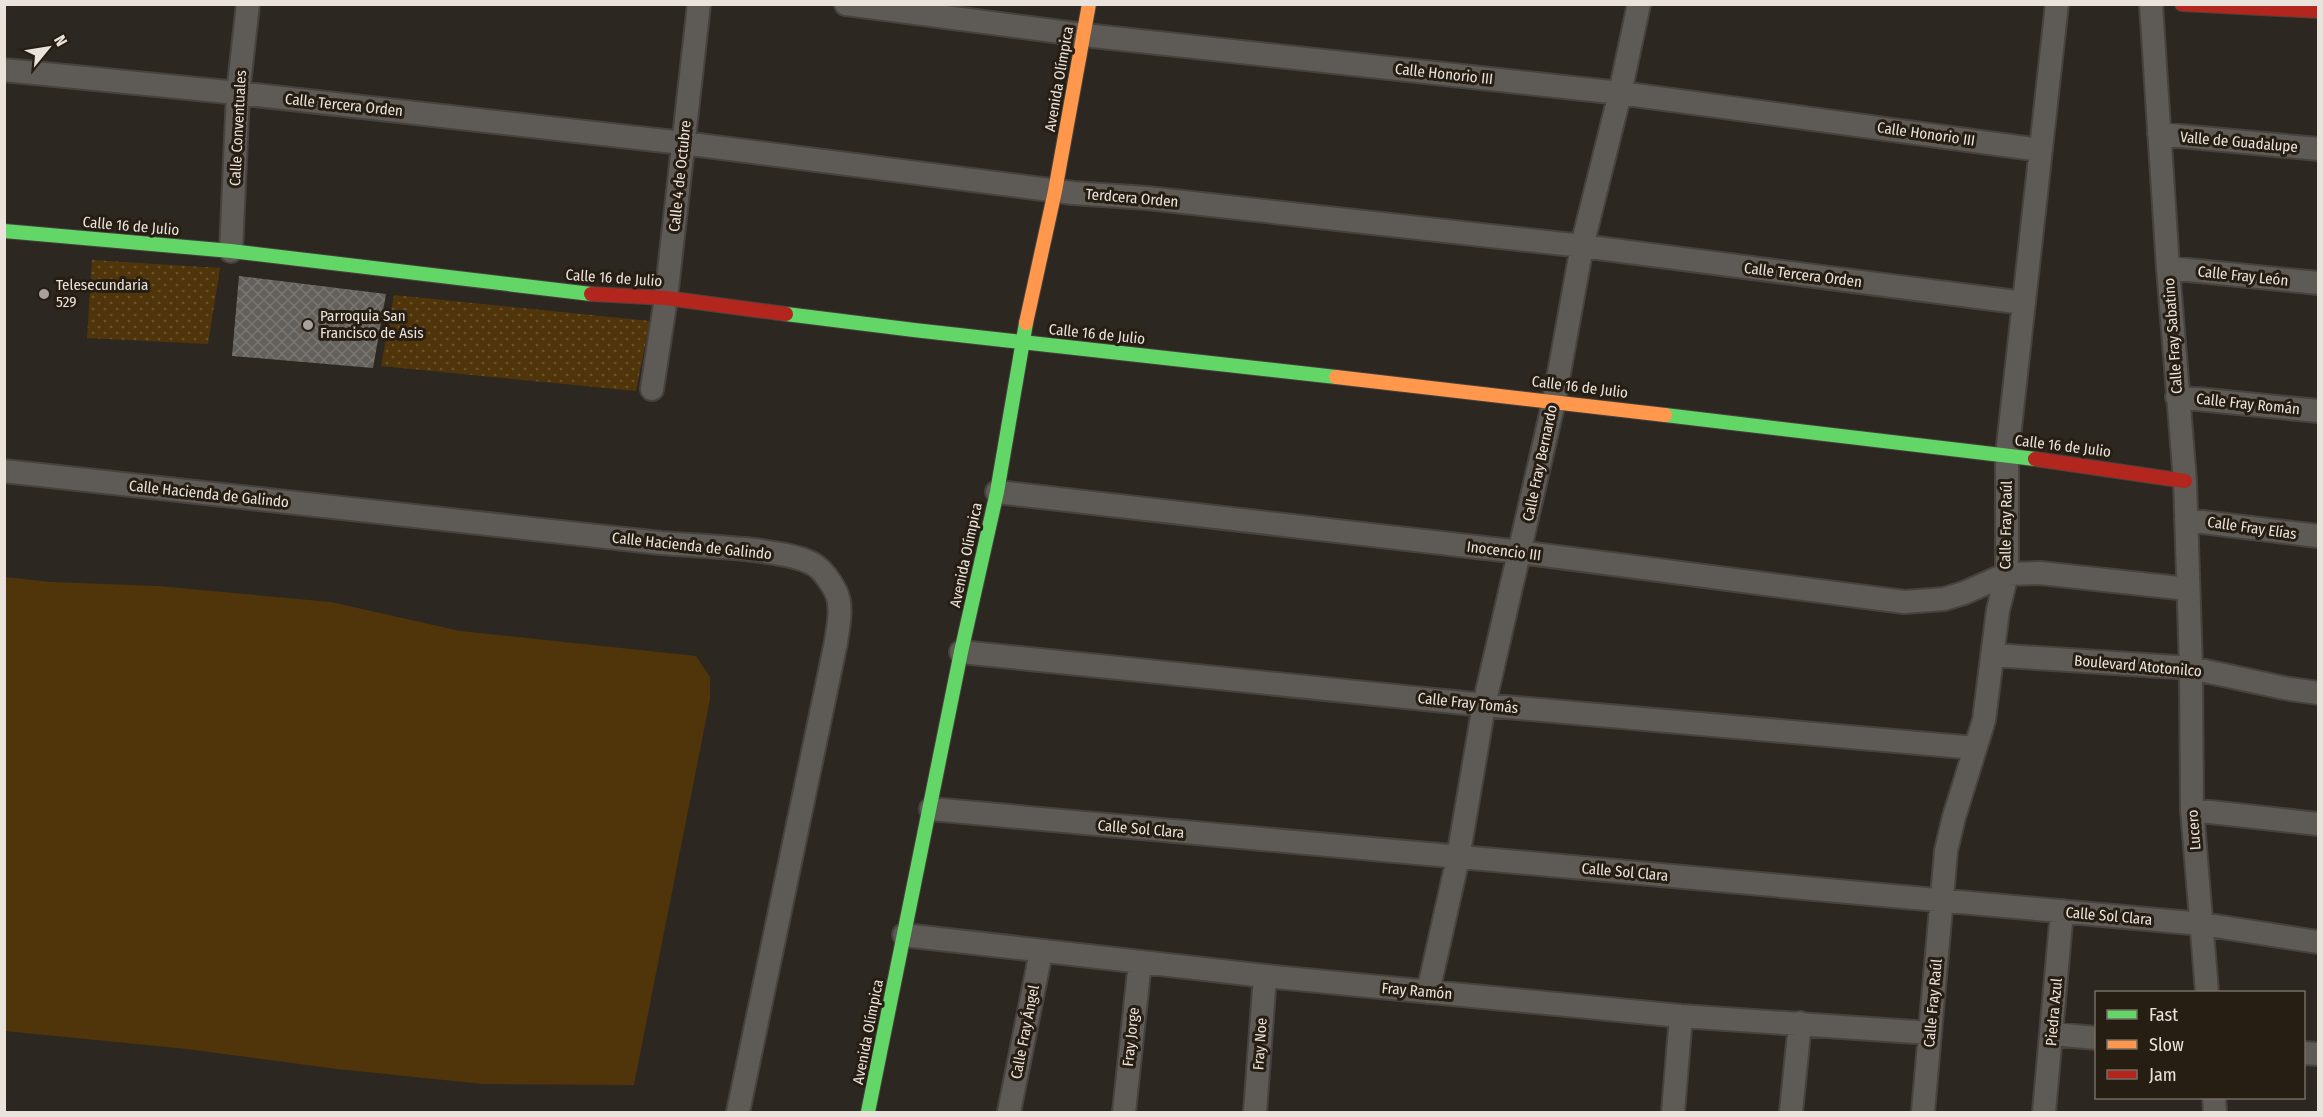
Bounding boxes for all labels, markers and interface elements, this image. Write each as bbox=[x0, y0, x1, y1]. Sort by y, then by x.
north arrow bbox=[18, 18, 78, 78]
street label: Avenida Olímpica bbox=[1041, 25, 1077, 133]
text: N bbox=[50, 32, 71, 50]
street label: Calle Honorio III bbox=[1394, 60, 1494, 88]
street label: Calle Conventuales bbox=[226, 70, 250, 186]
street label: Calle Tercera Orden bbox=[284, 90, 404, 120]
street label: Calle Honorio III bbox=[1876, 118, 1976, 150]
street label: Calle 4 de Octubre bbox=[665, 119, 695, 233]
street label: Valle de Guadalupe bbox=[2179, 128, 2299, 156]
street label: Terdcera Orden bbox=[1085, 185, 1179, 211]
street label: Calle 16 de Julio bbox=[82, 213, 180, 239]
street label: Calle Tercera Orden bbox=[1743, 259, 1863, 291]
street label: Calle Fray León bbox=[2197, 262, 2289, 290]
street label: Calle 16 de Julio bbox=[565, 266, 663, 290]
place label: Telesecundaria 529 bbox=[56, 276, 148, 311]
street label: Calle Fray Sabatino bbox=[2160, 277, 2186, 395]
marker: Telesecundaria 529 bbox=[37, 287, 51, 301]
place label: Parroquia San Francisco de Asis bbox=[320, 307, 424, 342]
marker: Parroquia San Francisco de Asis bbox=[301, 318, 315, 332]
street label: Calle 16 de Julio bbox=[1048, 320, 1146, 348]
street label: Calle 16 de Julio bbox=[1531, 372, 1629, 402]
street label: Calle Fray Román bbox=[2195, 390, 2301, 418]
street label: Calle Fray Bernardo bbox=[1519, 403, 1561, 523]
street label: Calle 16 de Julio bbox=[2014, 431, 2112, 461]
street label: Calle Hacienda de Galindo bbox=[128, 477, 290, 511]
street label: Calle Fray Raúl bbox=[1996, 480, 2016, 570]
street label: Avenida Olímpica bbox=[946, 501, 986, 609]
street label: Calle Fray Elías bbox=[2206, 513, 2298, 543]
street label: Calle Hacienda de Galindo bbox=[611, 529, 773, 563]
street label: Inocencio III bbox=[1466, 538, 1542, 564]
street label: Boulevard Atotonilco bbox=[2073, 651, 2203, 681]
street label: Calle Fray Tomás bbox=[1417, 689, 1519, 717]
street label: Lucero bbox=[2184, 809, 2204, 851]
street label: Calle Sol Clara bbox=[1097, 816, 1185, 842]
street label: Calle Sol Clara bbox=[1581, 859, 1669, 885]
street label: Calle Sol Clara bbox=[2065, 903, 2153, 929]
street label: Calle Fray Raúl bbox=[1920, 958, 1946, 1048]
street label: Piedra Azul bbox=[2042, 977, 2066, 1047]
street label: Avenida Olímpica bbox=[849, 978, 887, 1086]
street label: Fray Ramón bbox=[1381, 979, 1453, 1003]
street label: Calle Fray Ángel bbox=[1007, 983, 1043, 1081]
legend bbox=[2095, 991, 2305, 1099]
text: Fast bbox=[2149, 1004, 2178, 1026]
street label: Fray Jorge bbox=[1119, 1007, 1143, 1067]
street label: Fray Noe bbox=[1249, 1017, 1271, 1071]
text: Slow bbox=[2149, 1034, 2184, 1056]
text: Jam bbox=[2149, 1064, 2177, 1086]

